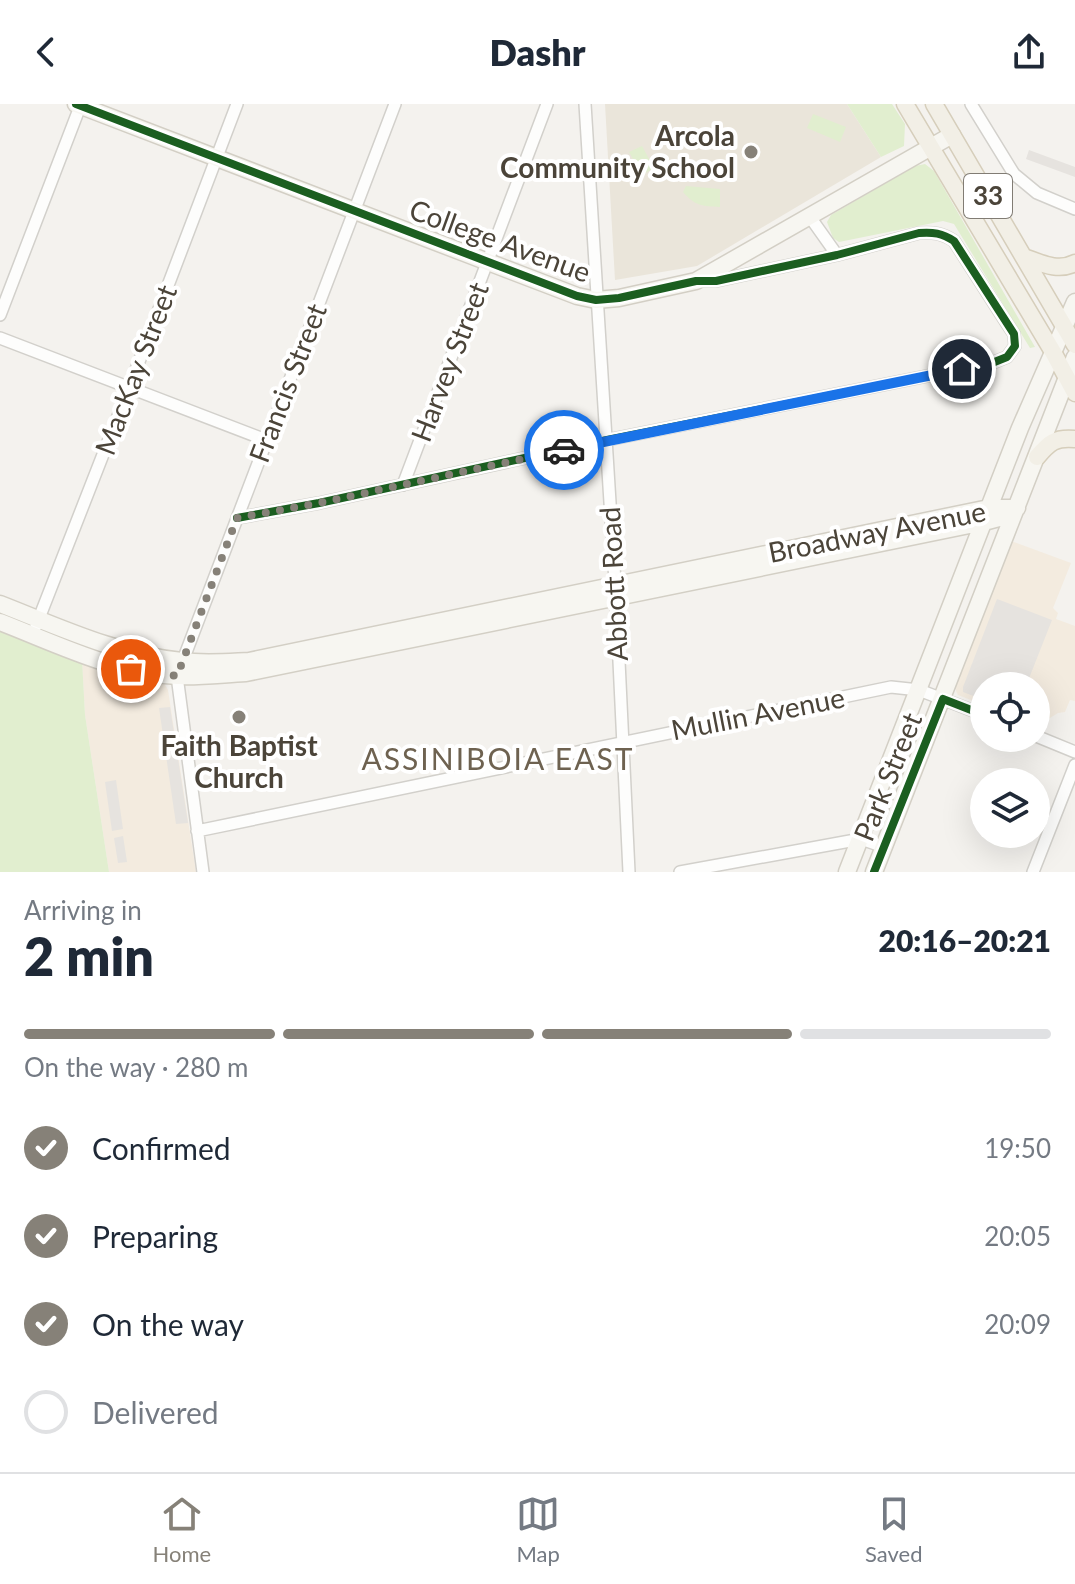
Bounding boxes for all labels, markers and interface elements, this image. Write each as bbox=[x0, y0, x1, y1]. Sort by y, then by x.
icon: back bbox=[24, 30, 68, 74]
text: Dashr bbox=[490, 30, 585, 74]
icon: share bbox=[1007, 30, 1051, 74]
place label: Arcola Community School bbox=[500, 118, 735, 184]
marker: Arcola Community School bbox=[742, 143, 760, 161]
road number: 33 bbox=[964, 174, 1012, 218]
street label: College Avenue bbox=[405, 192, 596, 289]
street label: Harvey Street bbox=[403, 277, 495, 446]
street label: MacKay Street bbox=[87, 280, 183, 459]
street label: Francis Street bbox=[241, 298, 333, 467]
pin bbox=[928, 335, 996, 403]
icon: home bbox=[940, 347, 984, 391]
courier bbox=[524, 410, 604, 490]
icon: car bbox=[542, 428, 586, 472]
street label: Broadway Avenue bbox=[765, 493, 989, 569]
street label: Abbott Road bbox=[592, 506, 634, 662]
pin bbox=[97, 635, 165, 703]
icon: bag bbox=[109, 647, 153, 691]
map controls bbox=[970, 672, 1050, 848]
button: locate bbox=[970, 672, 1050, 752]
street label: Mullin Avenue bbox=[668, 680, 847, 746]
street label: Park Street bbox=[846, 707, 928, 846]
marker: Faith Baptist Church bbox=[230, 708, 248, 726]
place label: Faith Baptist Church bbox=[160, 728, 318, 794]
district label: ASSINIBOIA EAST bbox=[362, 740, 635, 776]
button: layers bbox=[970, 768, 1050, 848]
text: Arriving in bbox=[24, 894, 142, 926]
text: 20:16–20:21 bbox=[878, 922, 1051, 958]
text: 2 min bbox=[24, 925, 154, 987]
text: On the way · 280 m bbox=[24, 1051, 248, 1083]
icon: check bbox=[24, 1126, 68, 1170]
text: Confirmed bbox=[92, 1130, 231, 1166]
text: 19:50 bbox=[984, 1132, 1051, 1164]
icon: check bbox=[24, 1214, 68, 1258]
text: Preparing bbox=[92, 1218, 218, 1254]
text: 20:05 bbox=[984, 1220, 1051, 1252]
icon: check bbox=[24, 1302, 68, 1346]
text: On the way bbox=[92, 1306, 244, 1342]
text: 20:09 bbox=[984, 1308, 1051, 1340]
text: Delivered bbox=[92, 1394, 219, 1430]
tab: Home bbox=[152, 1492, 211, 1567]
tab: Map bbox=[516, 1492, 560, 1567]
tab: Saved bbox=[865, 1492, 922, 1567]

